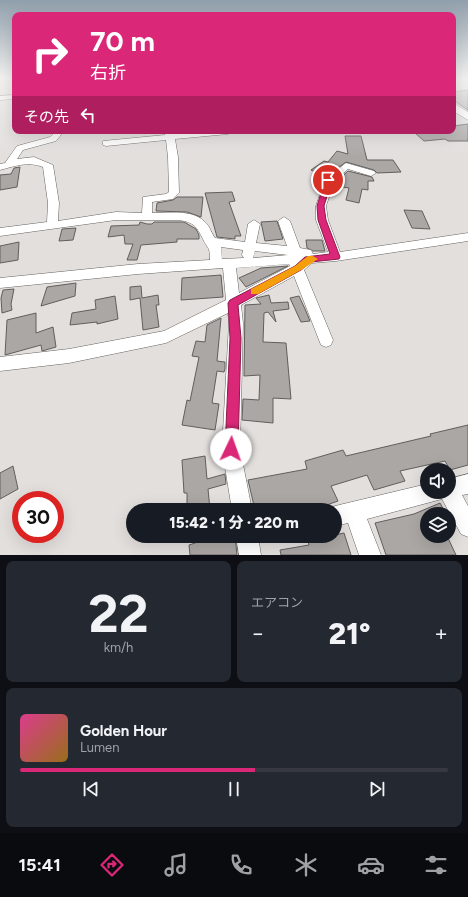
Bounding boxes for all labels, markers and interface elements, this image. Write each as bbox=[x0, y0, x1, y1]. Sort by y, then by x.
text: 70 m bbox=[90, 24, 155, 58]
icon: right bbox=[24, 28, 76, 80]
text: 右折 bbox=[90, 62, 126, 84]
icon: left bbox=[77, 104, 99, 126]
text: その先 bbox=[24, 108, 69, 126]
pin bbox=[311, 163, 345, 197]
icon: arrive bbox=[317, 169, 339, 191]
position arrow bbox=[210, 428, 252, 470]
map controls bbox=[420, 463, 456, 543]
button: sound bbox=[420, 463, 456, 499]
speed limit sign: 30 bbox=[12, 491, 64, 543]
button: layers bbox=[420, 507, 456, 543]
text: 15:42 · 1 分 · 220 m bbox=[169, 514, 299, 532]
text: 22 bbox=[88, 583, 149, 645]
text: エアコン bbox=[251, 595, 303, 610]
text: 21° bbox=[329, 615, 370, 652]
text: − bbox=[251, 620, 265, 647]
text: + bbox=[434, 620, 448, 647]
text: km/h bbox=[104, 640, 133, 655]
text: Golden Hour bbox=[80, 722, 167, 740]
text: Lumen bbox=[80, 740, 119, 755]
icon: previous bbox=[80, 778, 102, 800]
icon: pause bbox=[223, 778, 245, 800]
icon: next bbox=[366, 778, 388, 800]
icon: directions bbox=[98, 851, 126, 879]
icon: music bbox=[162, 851, 190, 879]
icon: phone bbox=[227, 851, 255, 879]
icon: climate bbox=[292, 851, 320, 879]
icon: car bbox=[357, 851, 385, 879]
icon: filters bbox=[422, 851, 450, 879]
text: 15:41 bbox=[18, 854, 61, 876]

